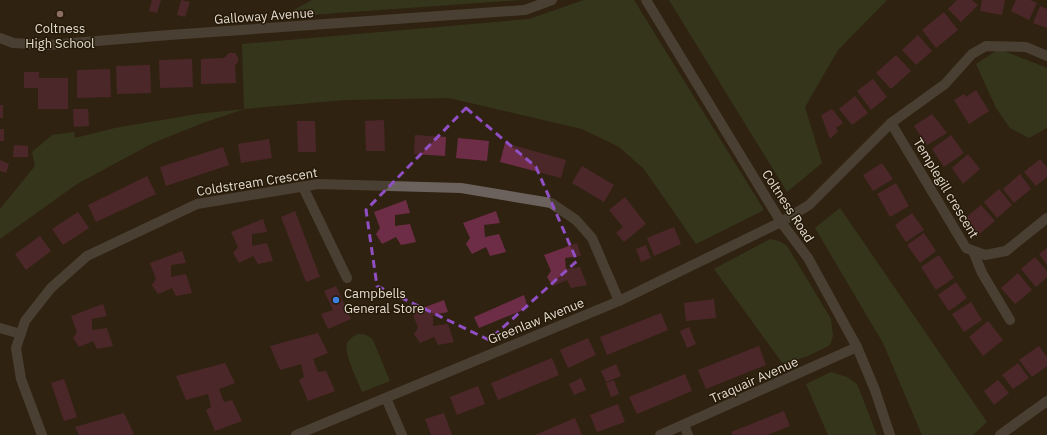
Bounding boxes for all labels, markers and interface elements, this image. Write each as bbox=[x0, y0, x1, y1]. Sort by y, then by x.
street label: Galloway Avenue bbox=[214, 4, 314, 28]
marker: Coltness High School bbox=[55, 9, 65, 19]
place label: Coltness High School bbox=[25, 20, 95, 52]
street label: Templegill crescent bbox=[909, 135, 983, 241]
street label: Coldstream Crescent bbox=[195, 164, 319, 200]
street label: Coltness Road bbox=[758, 166, 818, 246]
place label: Campbells General Store bbox=[344, 285, 424, 317]
street label: Greenlaw Avenue bbox=[485, 294, 587, 348]
marker: Campbells General Store bbox=[331, 295, 341, 305]
street label: Traquair Avenue bbox=[707, 353, 801, 407]

